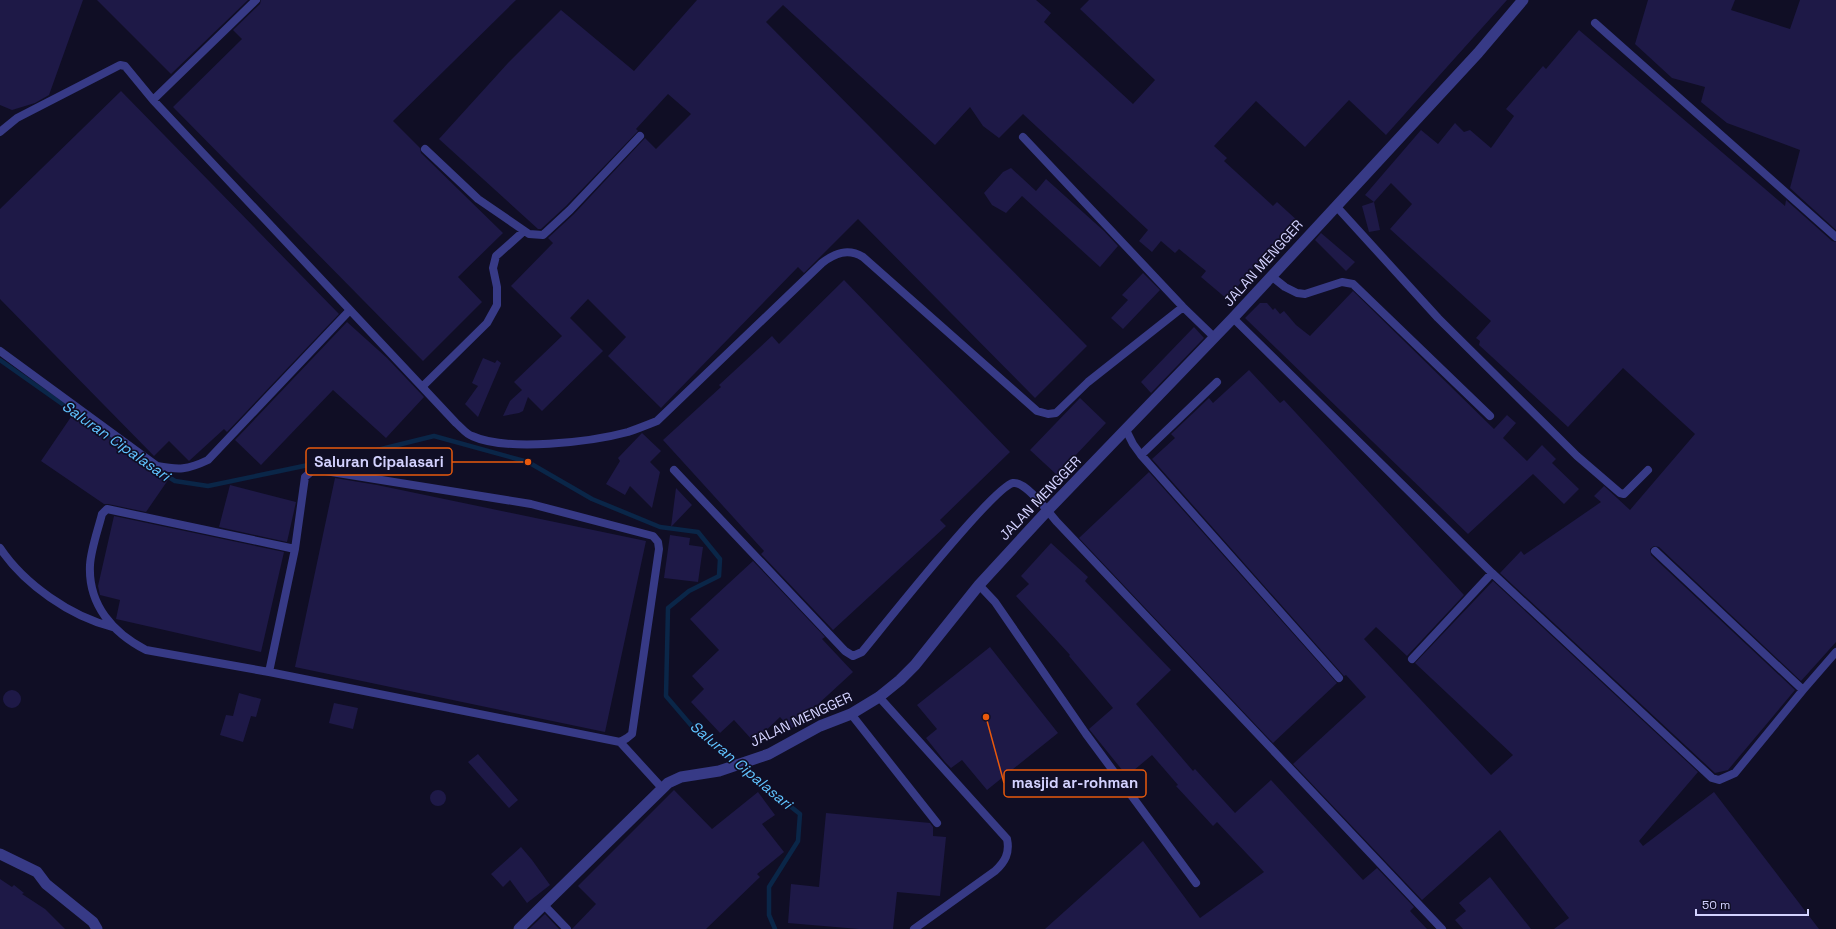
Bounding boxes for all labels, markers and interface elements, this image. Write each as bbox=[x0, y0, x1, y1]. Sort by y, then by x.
street label: JALAN MENGGER bbox=[1219, 216, 1307, 310]
water label: Saluran Cipalasari bbox=[59, 396, 176, 486]
callout: Saluran Cipalasari bbox=[306, 448, 452, 475]
text: Saluran Cipalasari bbox=[314, 452, 444, 471]
street label: JALAN MENGGER bbox=[995, 452, 1085, 544]
street label: JALAN MENGGER bbox=[747, 687, 855, 751]
water label: Saluran Cipalasari bbox=[686, 716, 798, 814]
callout: masjid ar-rohman bbox=[1004, 770, 1146, 797]
text: masjid ar-rohman bbox=[1012, 773, 1138, 792]
scale bar bbox=[1696, 891, 1808, 917]
text: 50 m bbox=[1702, 897, 1730, 913]

